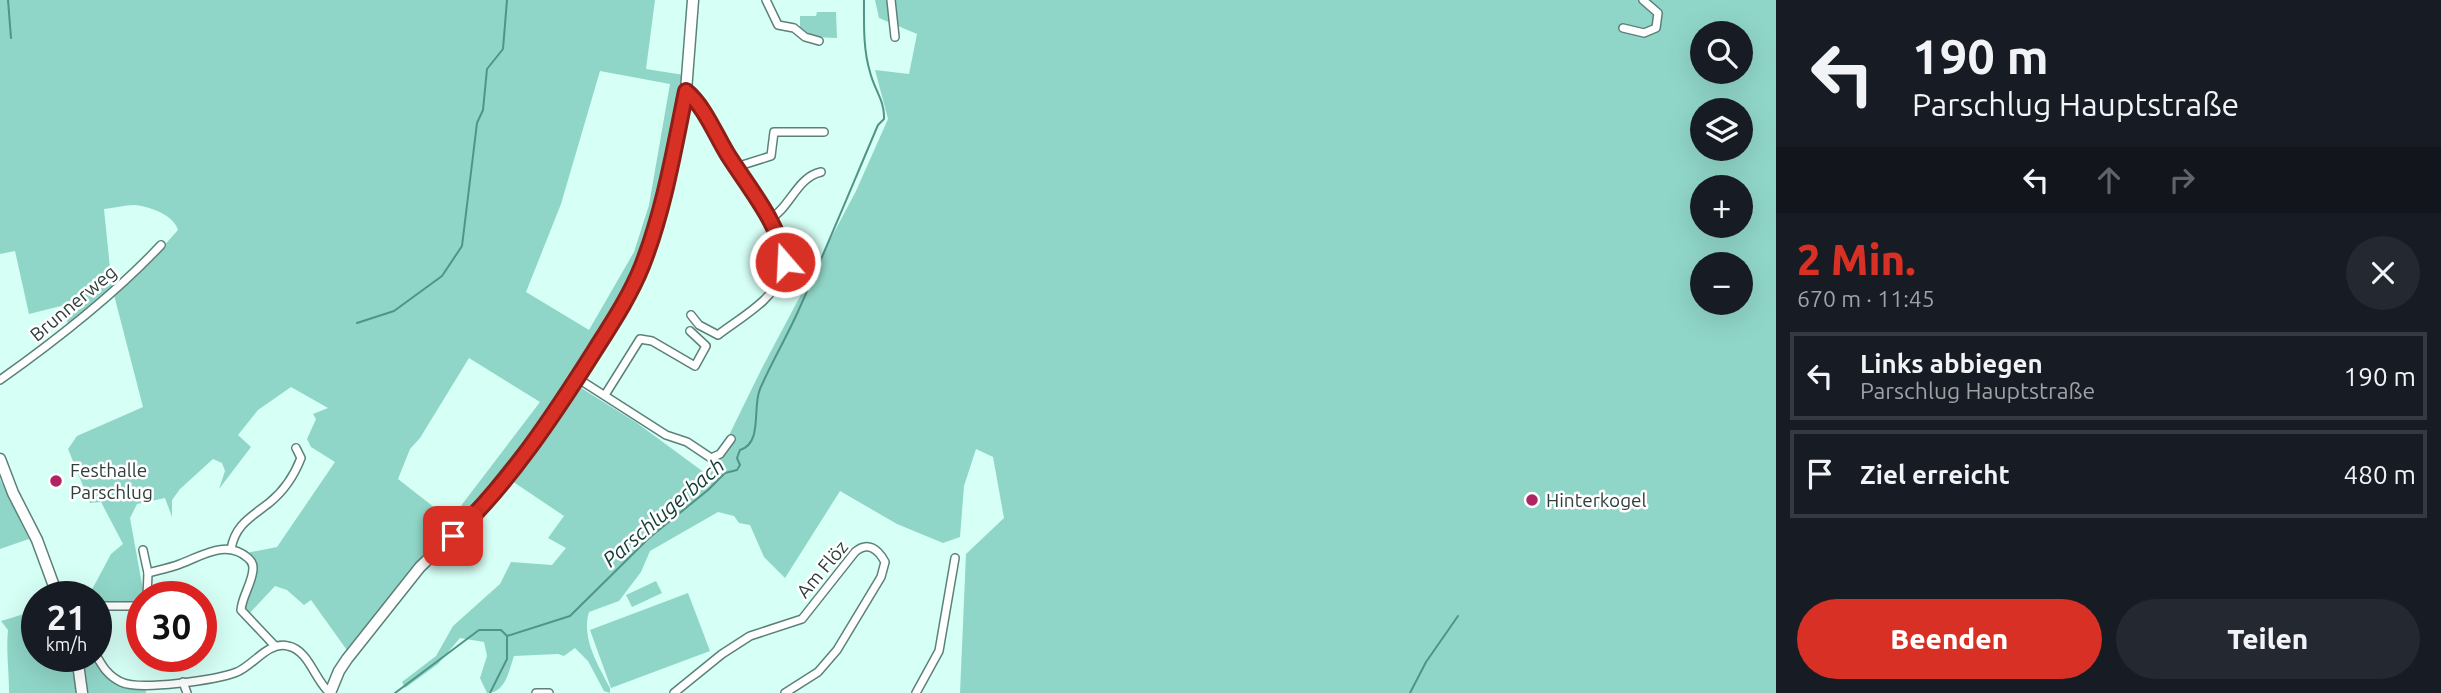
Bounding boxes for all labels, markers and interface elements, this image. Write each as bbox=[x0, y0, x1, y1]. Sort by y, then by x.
map controls bbox=[1690, 21, 1753, 315]
button: search bbox=[1690, 21, 1753, 84]
icon: left bbox=[1797, 28, 1888, 119]
text: 190 m bbox=[1912, 28, 2049, 83]
text: Parschlug Hauptstraße bbox=[1912, 86, 2239, 122]
button: layers bbox=[1690, 98, 1753, 161]
icon: left bbox=[2017, 161, 2055, 199]
icon: ahead bbox=[2090, 161, 2128, 199]
icon: right bbox=[2163, 161, 2201, 199]
button: + bbox=[1690, 175, 1753, 238]
position arrow bbox=[748, 225, 822, 299]
text: 2 Min. bbox=[1797, 236, 1916, 283]
button: close bbox=[2346, 236, 2420, 310]
button: − bbox=[1690, 252, 1753, 315]
street label: Brunnerweg bbox=[25, 260, 121, 346]
text: 670 m · 11:45 bbox=[1797, 286, 1935, 311]
text: Links abbiegen bbox=[1860, 349, 2043, 378]
icon: left bbox=[1801, 357, 1839, 395]
text: 190 m bbox=[2344, 362, 2416, 391]
text: Parschlug Hauptstraße bbox=[1860, 378, 2095, 403]
water label: Parschlugerbach bbox=[597, 453, 729, 571]
icon: arrive bbox=[1801, 455, 1839, 493]
place label: Festhalle Parschlug bbox=[70, 459, 153, 503]
text: Ziel erreicht bbox=[1860, 460, 2010, 489]
text: 480 m bbox=[2344, 460, 2416, 489]
marker: Festhalle Parschlug bbox=[48, 473, 64, 489]
place label: Hinterkogel bbox=[1546, 489, 1647, 511]
marker: Hinterkogel bbox=[1524, 492, 1540, 508]
pin bbox=[423, 506, 483, 566]
icon: arrive bbox=[434, 517, 472, 555]
street label: Am Flöz bbox=[792, 536, 852, 602]
speed limit sign: 30 bbox=[126, 581, 217, 672]
text: 21 bbox=[47, 597, 86, 637]
button: Beenden bbox=[1797, 599, 2102, 679]
button: Teilen bbox=[2116, 599, 2420, 679]
text: km/h bbox=[46, 634, 87, 654]

